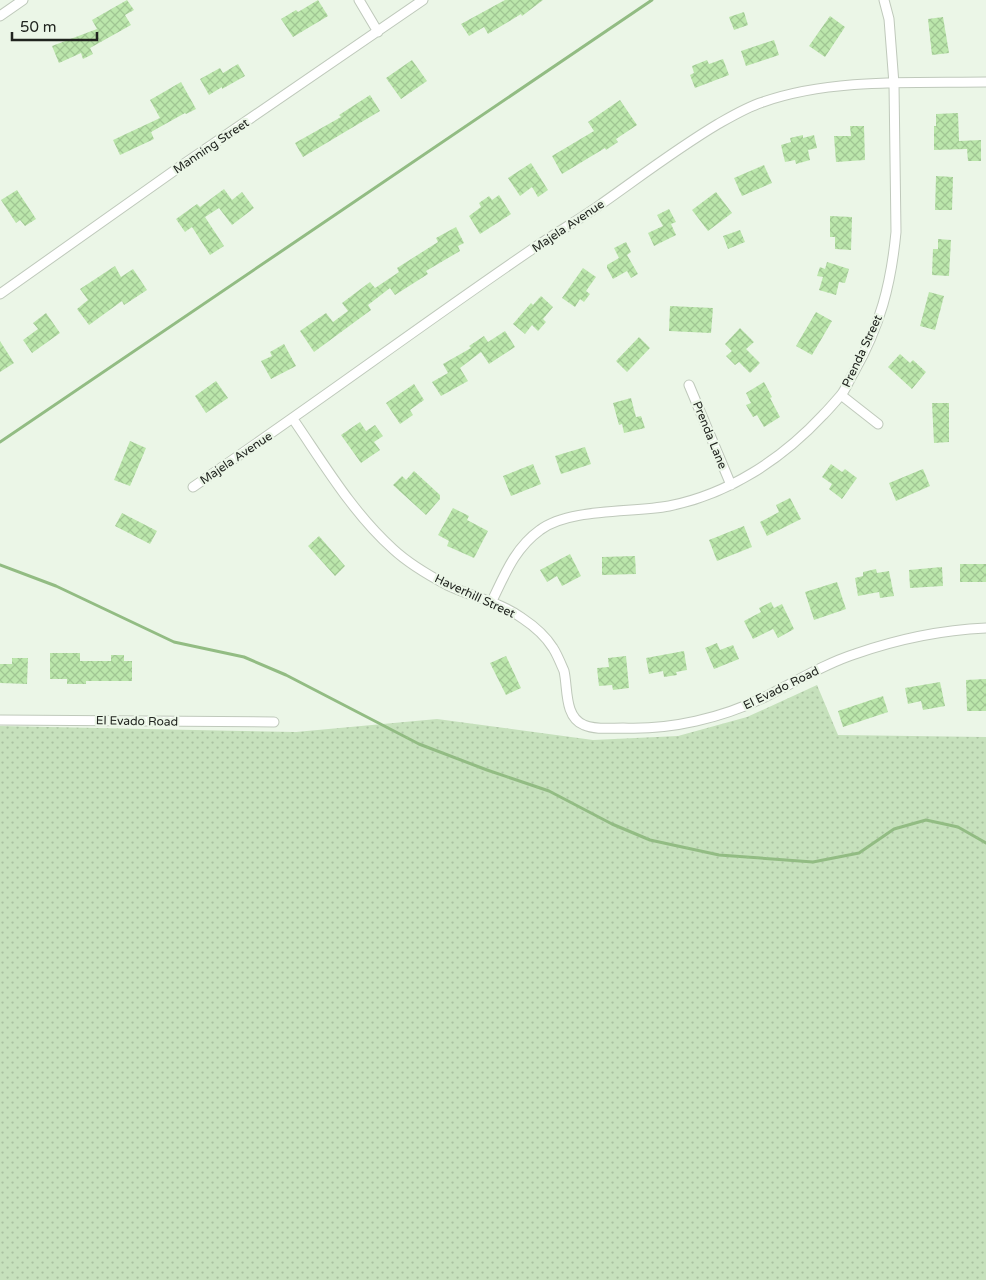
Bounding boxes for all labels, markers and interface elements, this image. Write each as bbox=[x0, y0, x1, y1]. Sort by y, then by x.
scale bar bbox=[12, 10, 98, 42]
text: 50 m bbox=[20, 18, 57, 36]
street label: Manning Street bbox=[171, 115, 252, 176]
street label: Majela Avenue bbox=[529, 197, 607, 255]
street label: Prenda Street bbox=[839, 312, 885, 389]
street label: Prenda Lane bbox=[690, 399, 730, 471]
street label: Majela Avenue bbox=[197, 429, 275, 487]
street label: Haverhill Street bbox=[433, 571, 518, 621]
street label: El Evado Road bbox=[741, 664, 821, 712]
street label: El Evado Road bbox=[96, 713, 178, 729]

